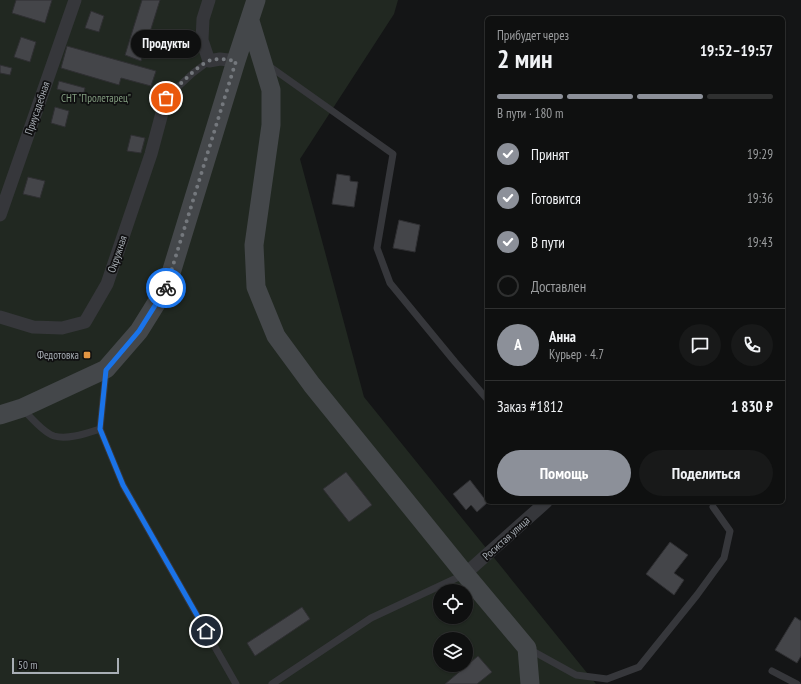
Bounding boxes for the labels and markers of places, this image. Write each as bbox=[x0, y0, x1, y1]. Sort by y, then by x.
callout: Продукты bbox=[131, 30, 201, 58]
pin bbox=[149, 81, 183, 115]
place label: Федотовка bbox=[37, 348, 79, 362]
marker: Федотовка bbox=[82, 350, 92, 360]
pin bbox=[189, 614, 223, 648]

